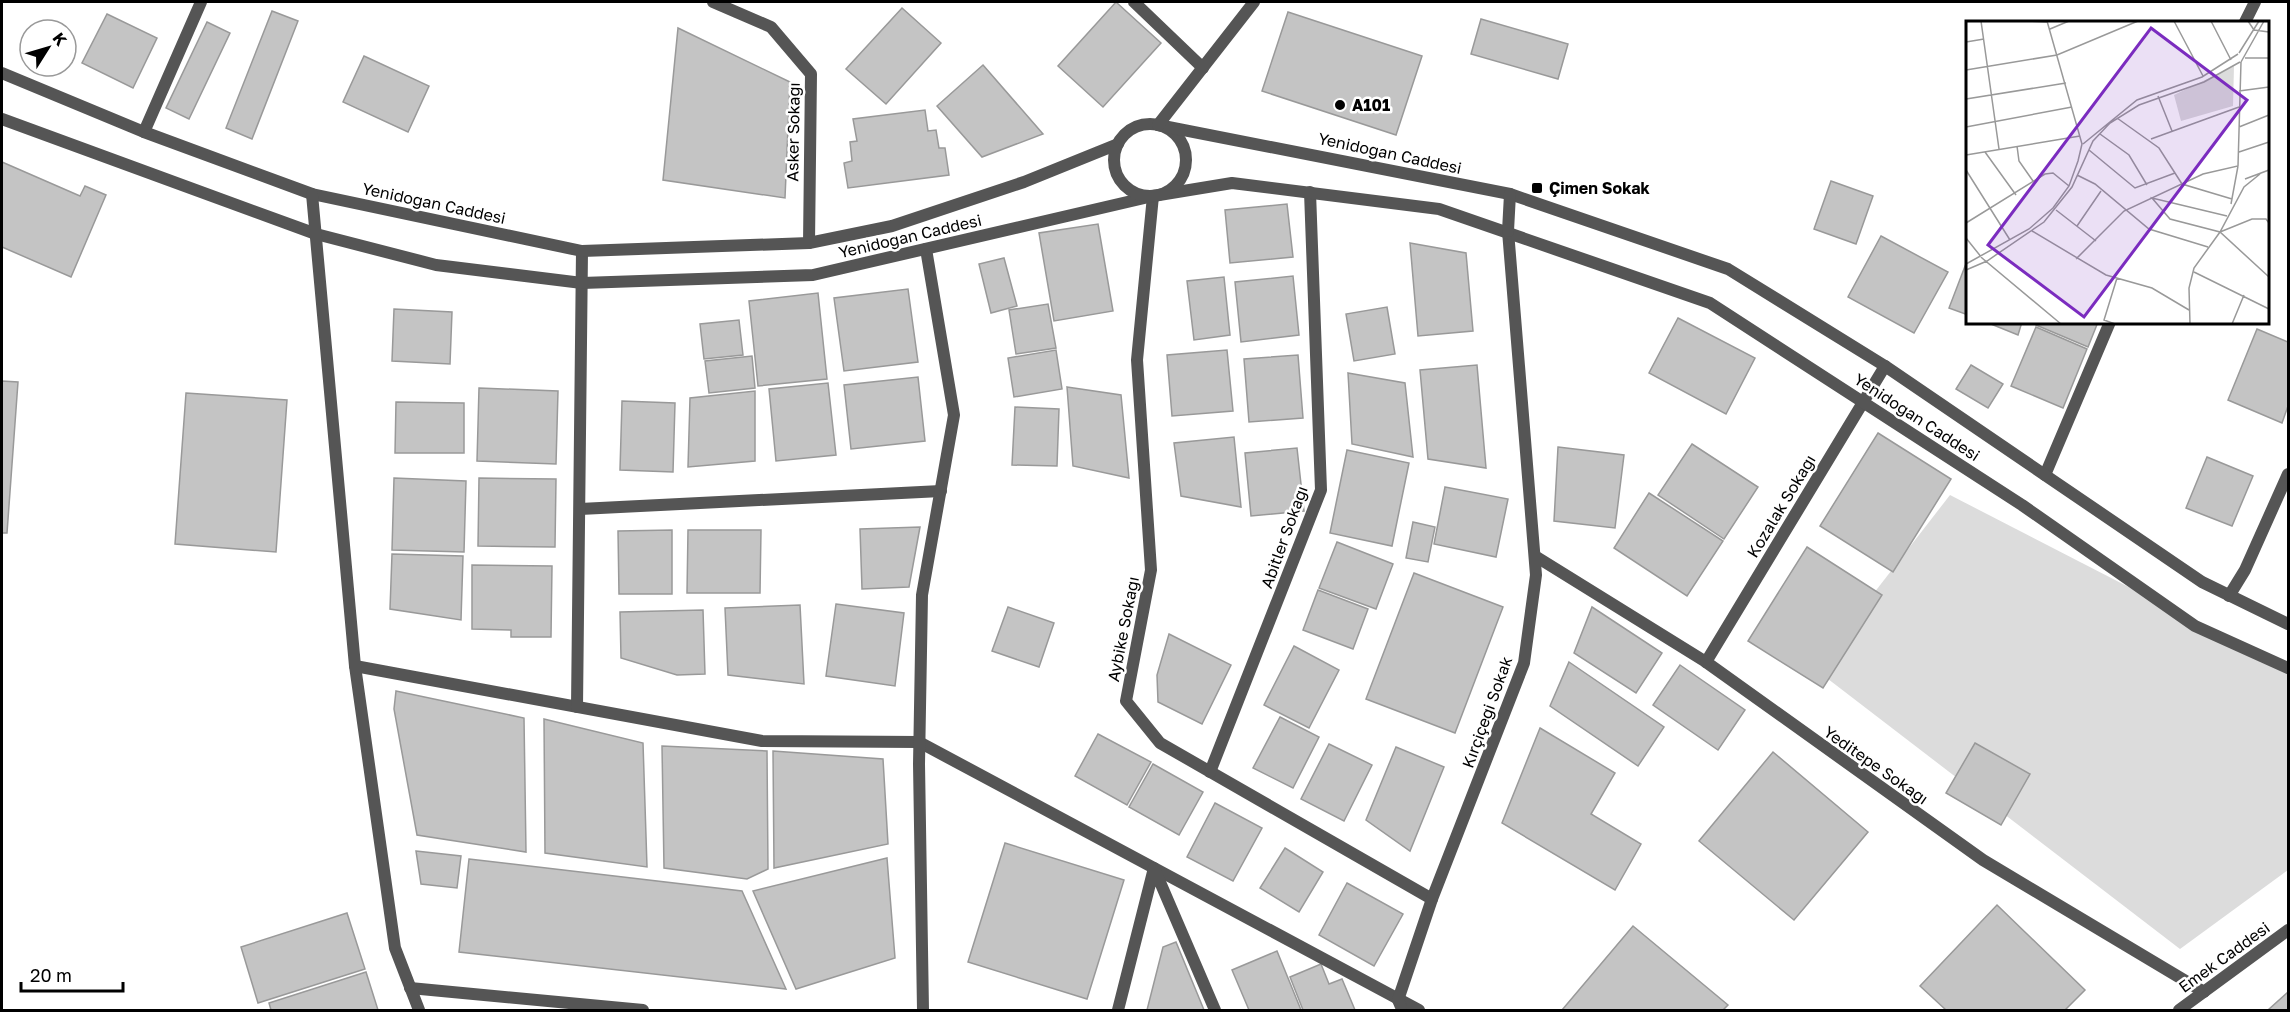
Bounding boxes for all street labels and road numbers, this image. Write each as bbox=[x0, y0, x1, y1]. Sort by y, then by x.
street label: Asker Sokağı bbox=[782, 82, 804, 182]
street label: Yenidoğan Caddesi bbox=[1316, 128, 1464, 178]
street label: Yenidoğan Caddesi bbox=[360, 178, 508, 228]
street label: Yenidoğan Caddesi bbox=[837, 210, 983, 262]
street label: Yenidoğan Caddesi bbox=[1850, 369, 1984, 465]
street label: Kozalak Sokağı bbox=[1742, 451, 1820, 561]
street label: Abitler Sokağı bbox=[1256, 483, 1312, 591]
street label: Aybike Sokağı bbox=[1103, 575, 1143, 683]
street label: Kırçiçeği Sokak bbox=[1458, 653, 1516, 771]
street label: Yeditepe Sokağı bbox=[1820, 722, 1932, 808]
street label: Emek Caddesi bbox=[2174, 917, 2274, 997]

